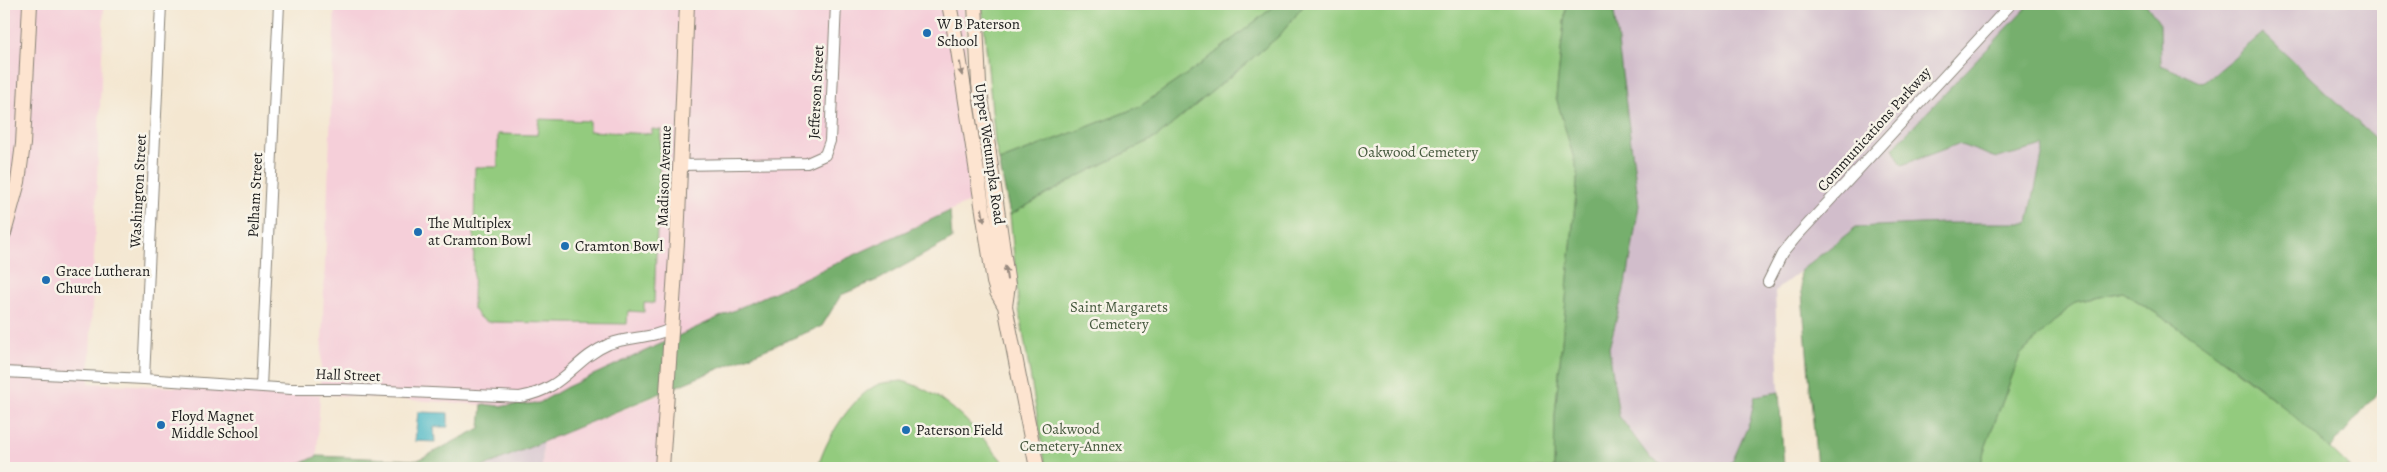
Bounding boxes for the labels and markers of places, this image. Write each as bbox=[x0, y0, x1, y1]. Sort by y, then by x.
place label: W B Paterson School bbox=[936, 14, 1020, 51]
marker: W B Paterson School bbox=[921, 27, 933, 39]
place label: The Multiplex at Cramton Bowl bbox=[428, 213, 531, 250]
marker: The Multiplex at Cramton Bowl bbox=[412, 226, 424, 238]
place label: Cramton Bowl bbox=[575, 236, 663, 256]
marker: Cramton Bowl bbox=[559, 240, 571, 252]
place label: Grace Lutheran Church bbox=[56, 261, 150, 298]
marker: Grace Lutheran Church bbox=[40, 274, 52, 286]
place label: Floyd Magnet Middle School bbox=[171, 406, 258, 443]
marker: Floyd Magnet Middle School bbox=[155, 419, 167, 431]
place label: Paterson Field bbox=[916, 420, 1004, 440]
marker: Paterson Field bbox=[900, 424, 912, 436]

